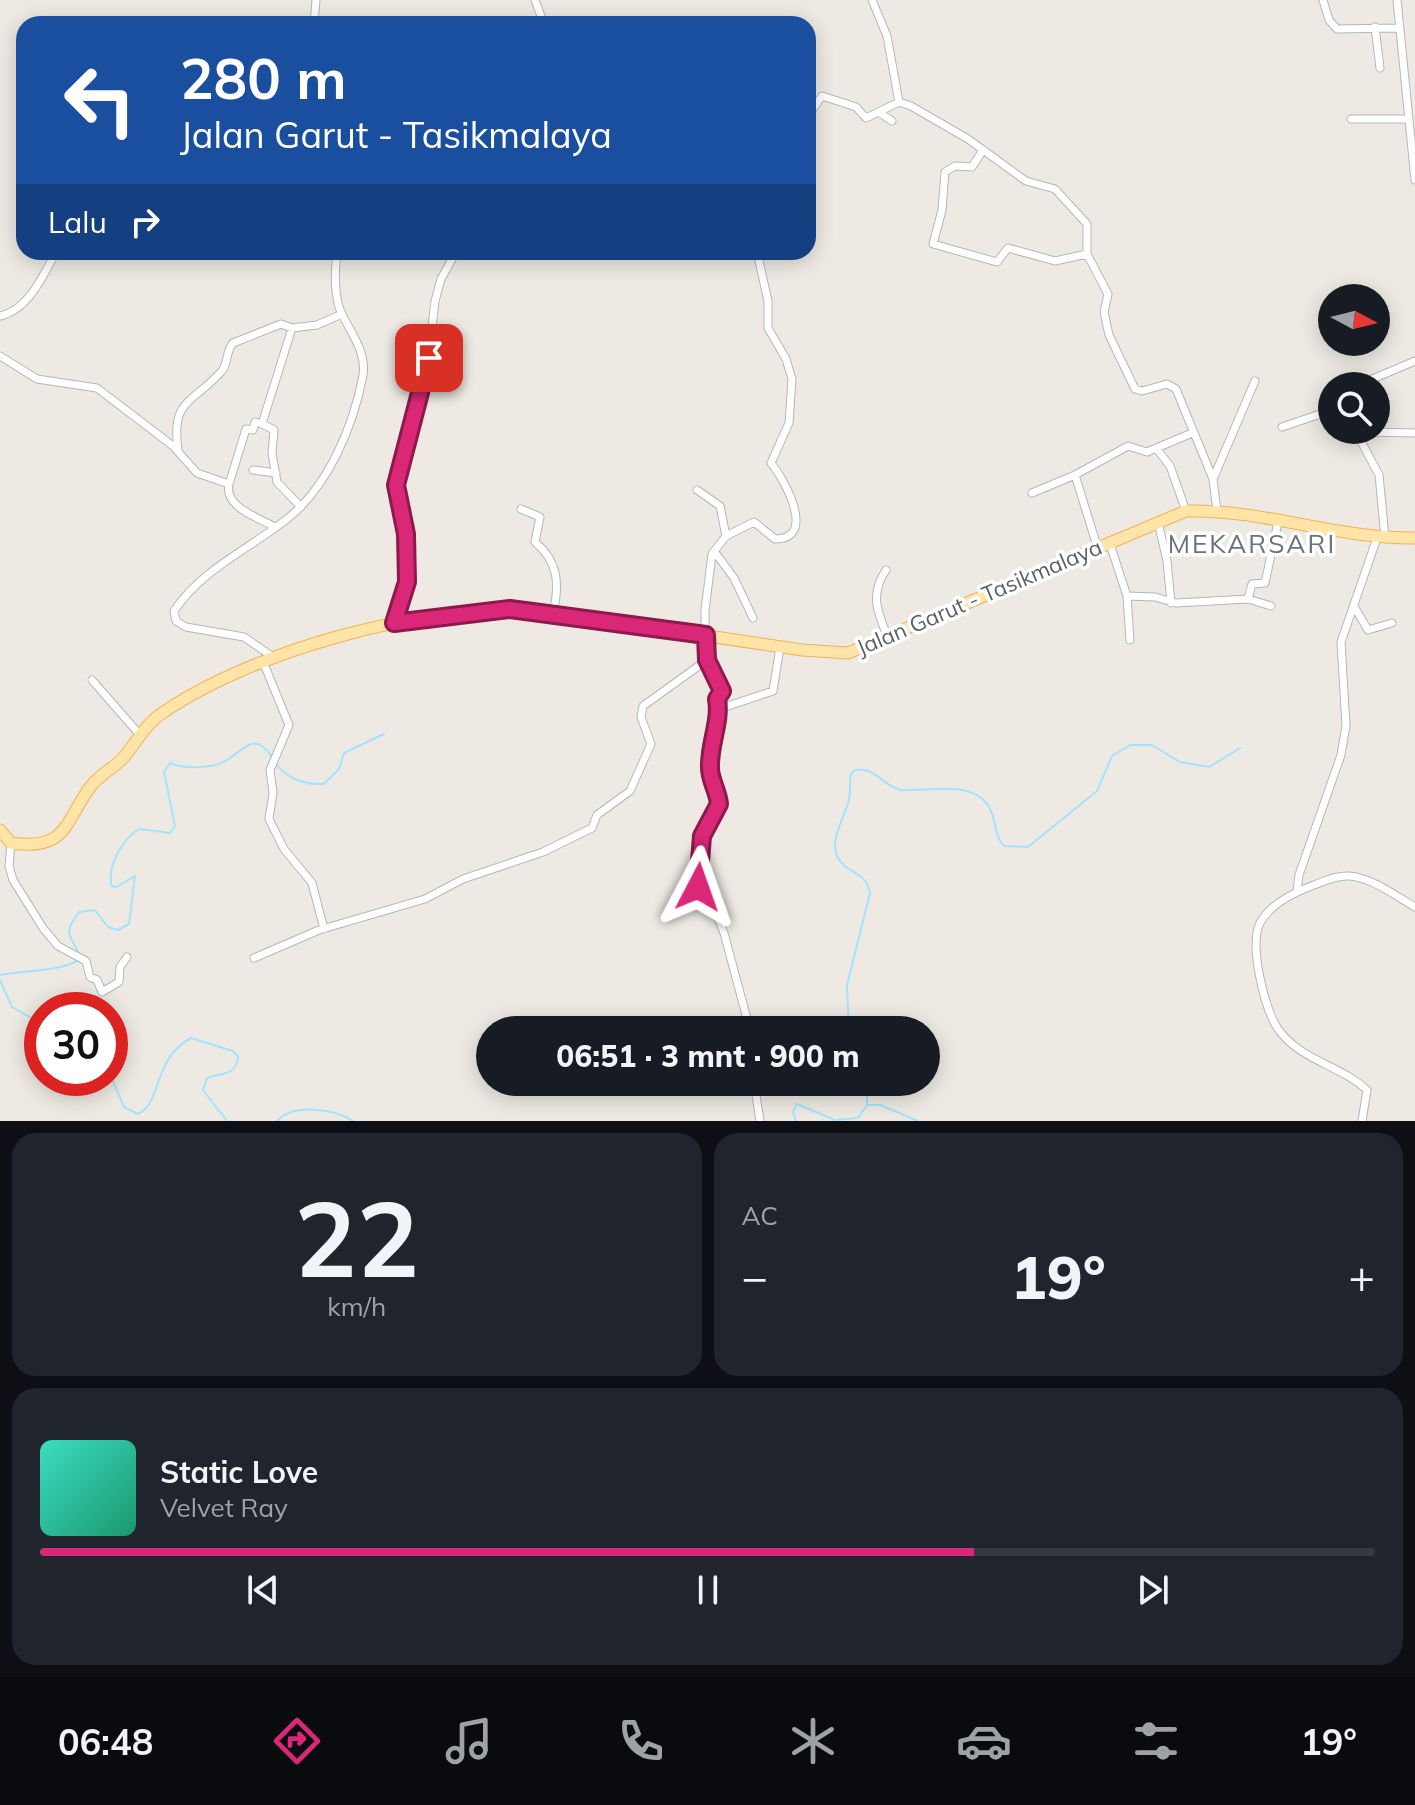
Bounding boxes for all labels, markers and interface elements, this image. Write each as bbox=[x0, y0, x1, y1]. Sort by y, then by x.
text: 280 m bbox=[180, 43, 347, 113]
icon: left bbox=[48, 48, 152, 152]
text: Jalan Garut - Tasikmalaya bbox=[180, 112, 612, 157]
icon: right bbox=[123, 200, 167, 244]
text: Lalu bbox=[48, 203, 107, 241]
north arrow bbox=[1318, 284, 1390, 356]
map controls bbox=[1318, 284, 1390, 444]
pin bbox=[395, 324, 463, 392]
icon: arrive bbox=[407, 336, 451, 380]
button: search bbox=[1318, 372, 1390, 444]
district label: MEKARSARI bbox=[1168, 527, 1336, 560]
street label: Jalan Garut - Tasikmalaya bbox=[852, 533, 1106, 661]
position arrow bbox=[656, 845, 740, 929]
speed limit sign: 30 bbox=[24, 992, 128, 1096]
text: 06:51 · 3 mnt · 900 m bbox=[556, 1037, 860, 1075]
text: 22 bbox=[294, 1172, 419, 1303]
text: AC bbox=[742, 1199, 778, 1232]
text: 19° bbox=[1011, 1239, 1106, 1314]
text: − bbox=[742, 1249, 768, 1304]
text: + bbox=[1349, 1249, 1375, 1304]
text: km/h bbox=[327, 1290, 386, 1323]
text: Static Love bbox=[160, 1453, 318, 1491]
text: Velvet Ray bbox=[160, 1491, 288, 1524]
icon: previous bbox=[241, 1568, 285, 1612]
icon: pause bbox=[686, 1568, 730, 1612]
icon: next bbox=[1131, 1568, 1175, 1612]
icon: directions bbox=[269, 1713, 325, 1769]
icon: music bbox=[441, 1713, 497, 1769]
icon: phone bbox=[613, 1713, 669, 1769]
icon: climate bbox=[785, 1713, 841, 1769]
icon: car bbox=[956, 1713, 1012, 1769]
icon: filters bbox=[1128, 1713, 1184, 1769]
text: 06:48 bbox=[58, 1719, 153, 1764]
text: 19° bbox=[1300, 1719, 1357, 1764]

